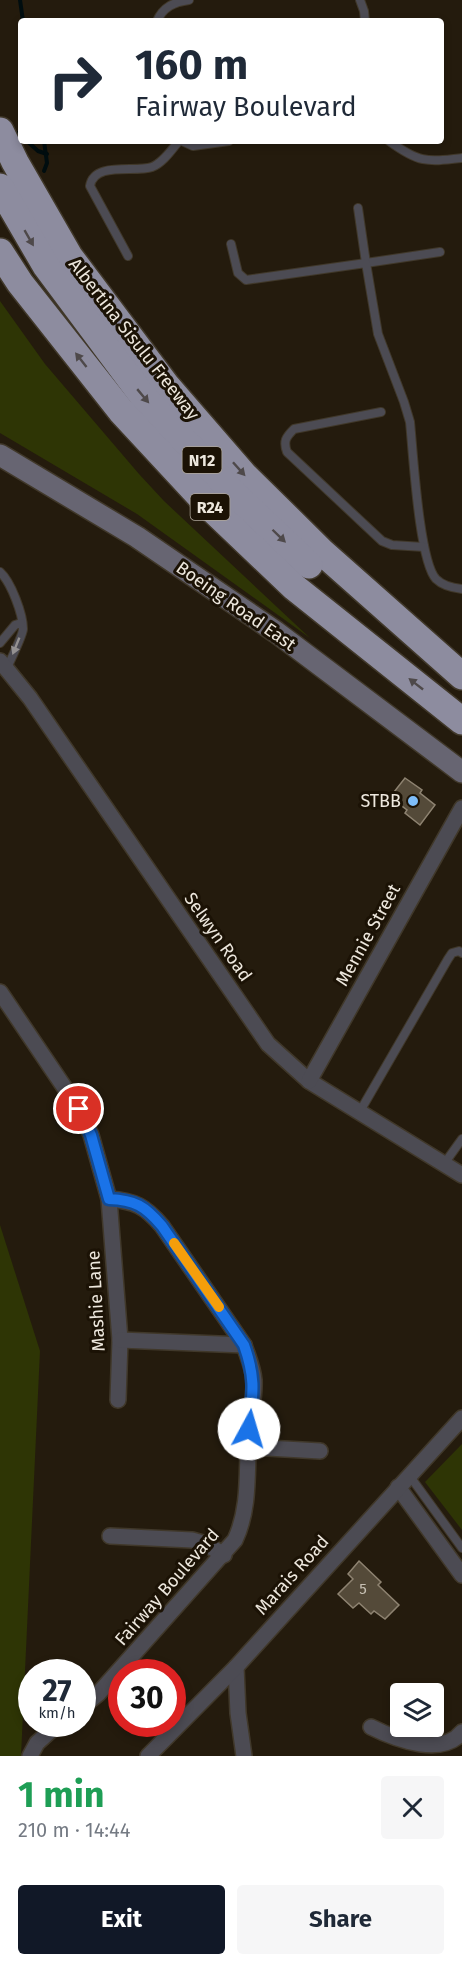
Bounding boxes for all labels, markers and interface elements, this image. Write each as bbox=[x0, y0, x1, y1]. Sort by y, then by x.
text: 160 m bbox=[135, 40, 248, 90]
icon: right bbox=[36, 42, 114, 120]
text: Fairway Boulevard bbox=[135, 91, 357, 123]
one-way arrow bbox=[24, 230, 35, 246]
street label: Albertina Sisulu Freeway bbox=[64, 254, 204, 424]
one-way arrow bbox=[74, 352, 87, 368]
one-way arrow bbox=[137, 388, 150, 404]
road number: N12 bbox=[182, 447, 222, 473]
one-way arrow bbox=[232, 461, 245, 476]
road number: R24 bbox=[190, 494, 230, 520]
one-way arrow bbox=[271, 529, 286, 543]
street label: Boeing Road East bbox=[172, 556, 301, 656]
one-way arrow bbox=[11, 637, 20, 655]
one-way arrow bbox=[408, 678, 424, 691]
place label: STBB bbox=[360, 790, 401, 812]
marker: STBB bbox=[406, 794, 420, 808]
street label: Mennie Street bbox=[331, 880, 405, 990]
street label: Selwyn Road bbox=[179, 888, 257, 986]
pin bbox=[53, 1083, 104, 1134]
icon: arrive bbox=[62, 1092, 95, 1125]
street label: Mashie Lane bbox=[82, 1250, 110, 1352]
position arrow bbox=[217, 1397, 281, 1461]
street label: Fairway Boulevard bbox=[110, 1524, 224, 1650]
street label: Marais Road bbox=[250, 1531, 334, 1619]
house number: 5 bbox=[359, 1580, 367, 1598]
speed limit sign: 30 bbox=[108, 1659, 186, 1737]
text: 27 bbox=[42, 1673, 72, 1709]
map controls bbox=[390, 1683, 444, 1737]
button: layers bbox=[390, 1683, 444, 1737]
text: km/h bbox=[38, 1704, 76, 1722]
text: 1 min bbox=[18, 1773, 105, 1817]
button: close bbox=[381, 1776, 444, 1839]
text: 210 m · 14:44 bbox=[18, 1818, 130, 1842]
button: Exit bbox=[18, 1885, 225, 1954]
button: Share bbox=[237, 1885, 444, 1954]

